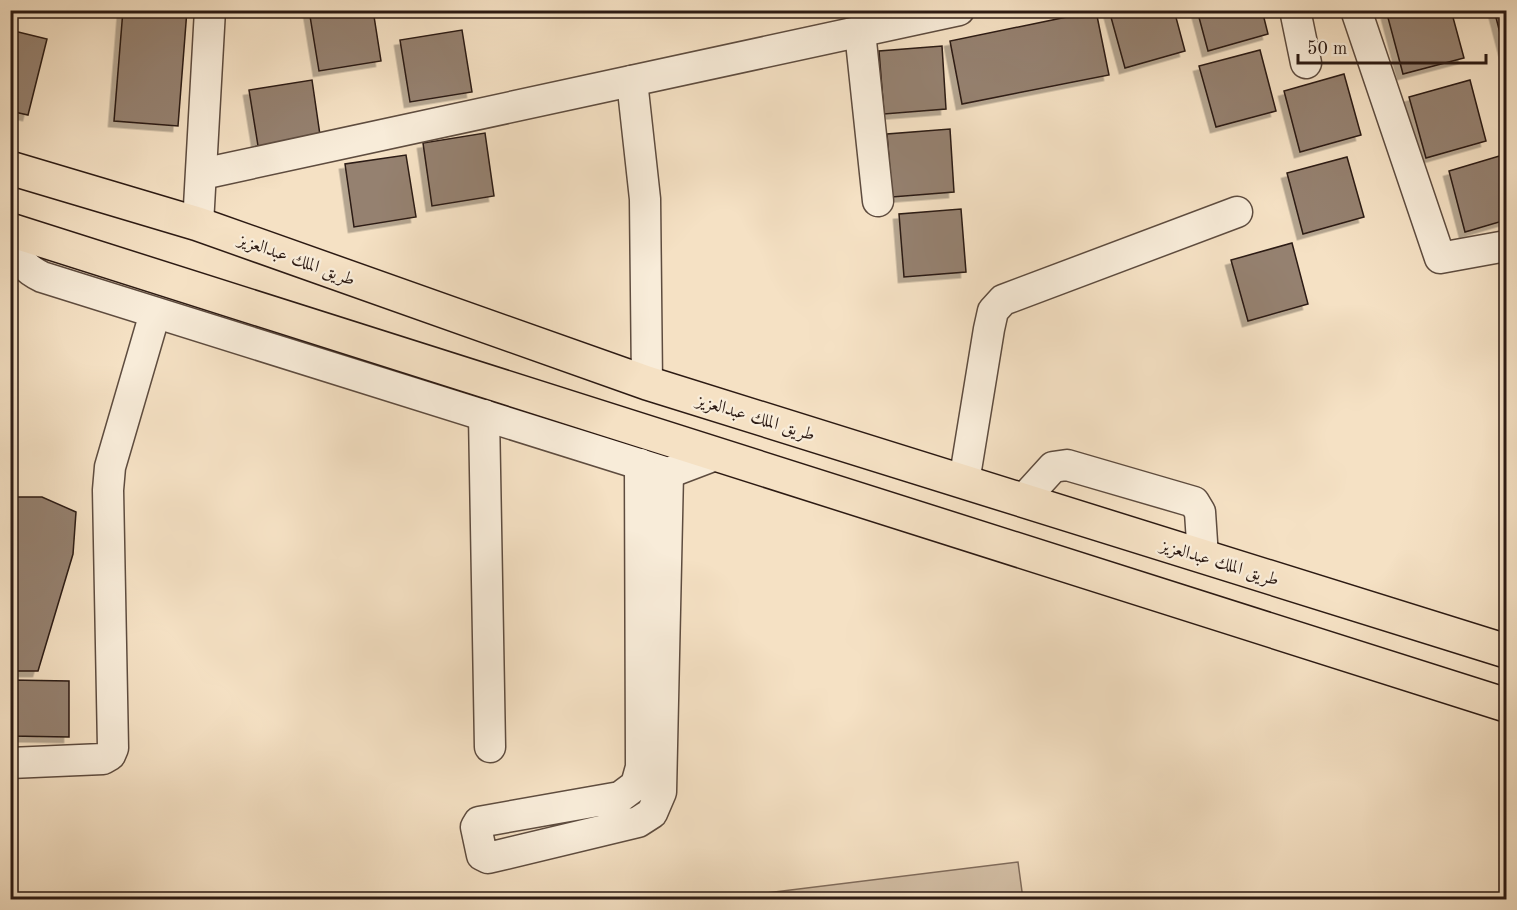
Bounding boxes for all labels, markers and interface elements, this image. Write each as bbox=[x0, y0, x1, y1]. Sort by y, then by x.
scale bar bbox=[1298, 27, 1486, 65]
text: 50 m bbox=[1307, 40, 1347, 58]
street label: طريق الملك عبدالعزيز bbox=[233, 230, 357, 291]
street label: طريق الملك عبدالعزيز bbox=[692, 391, 817, 446]
street label: طريق الملك عبدالعزيز bbox=[1156, 536, 1281, 591]

